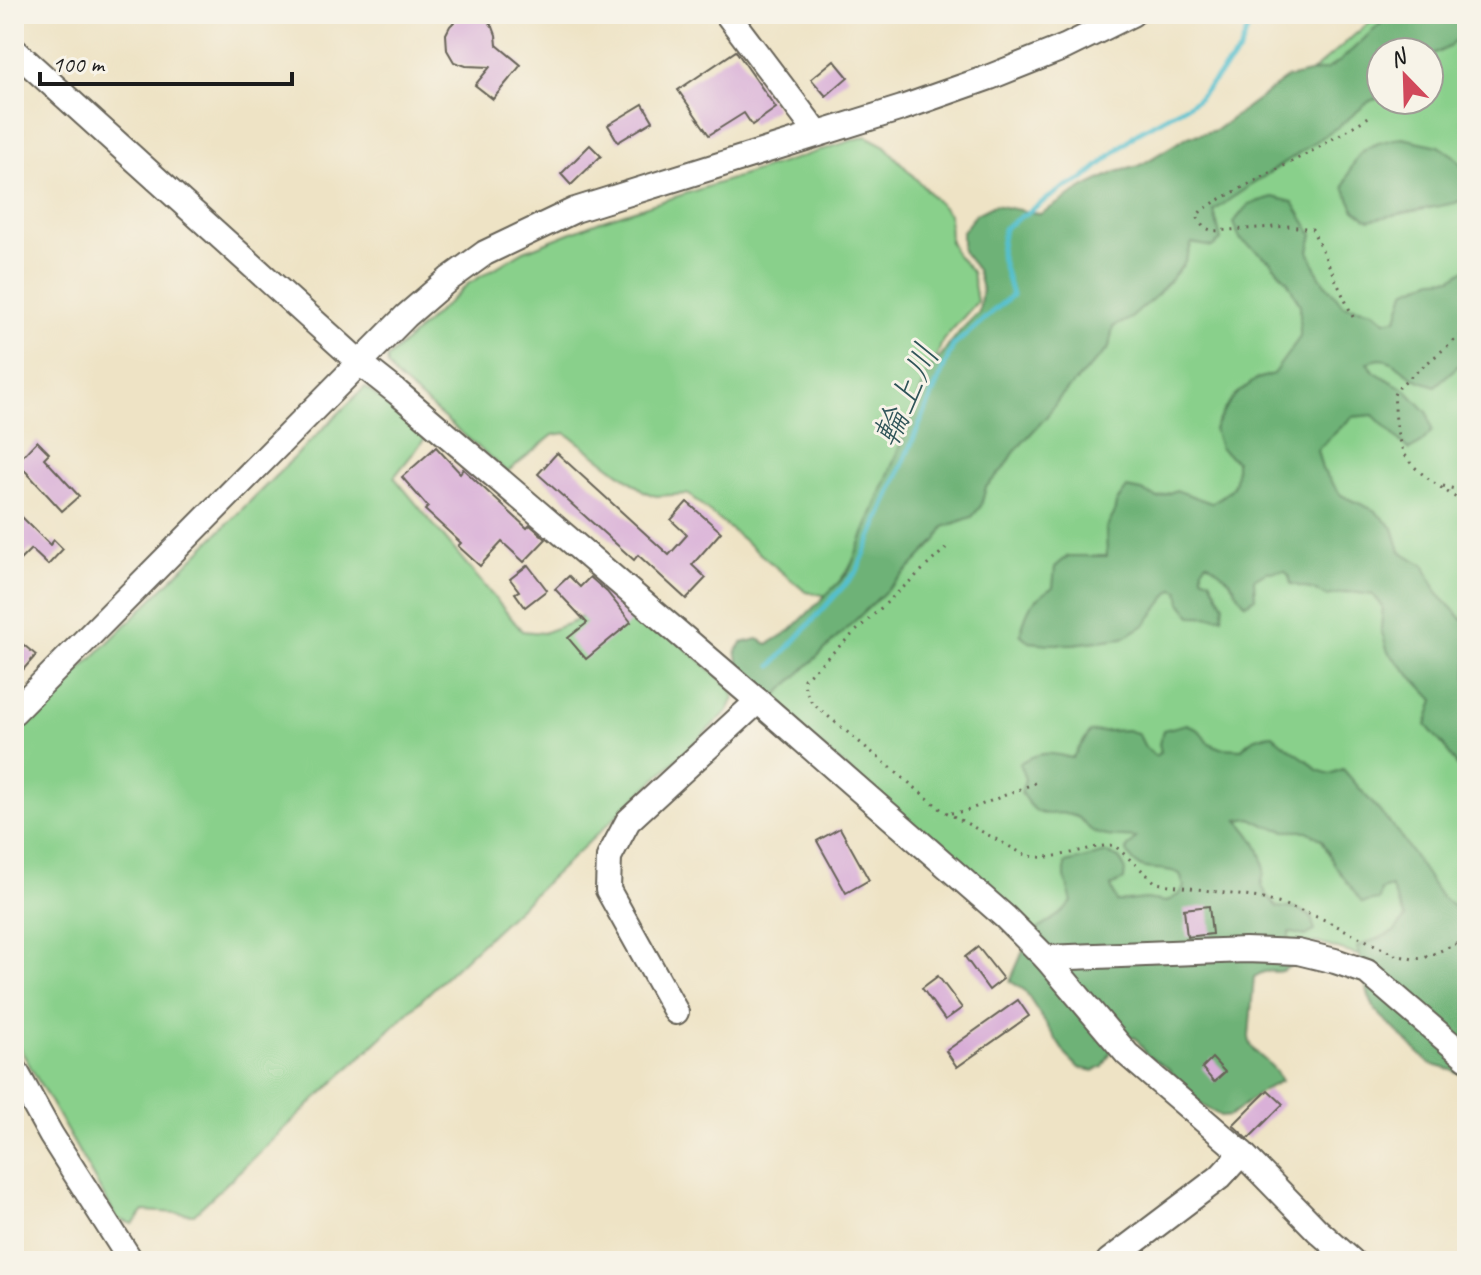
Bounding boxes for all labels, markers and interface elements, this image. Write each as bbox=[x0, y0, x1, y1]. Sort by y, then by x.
scale bar bbox=[40, 36, 292, 86]
north arrow bbox=[1365, 36, 1445, 116]
text: N bbox=[1386, 42, 1412, 74]
text: 100 m bbox=[52, 49, 106, 79]
water label: 輪上川 bbox=[862, 336, 950, 454]

